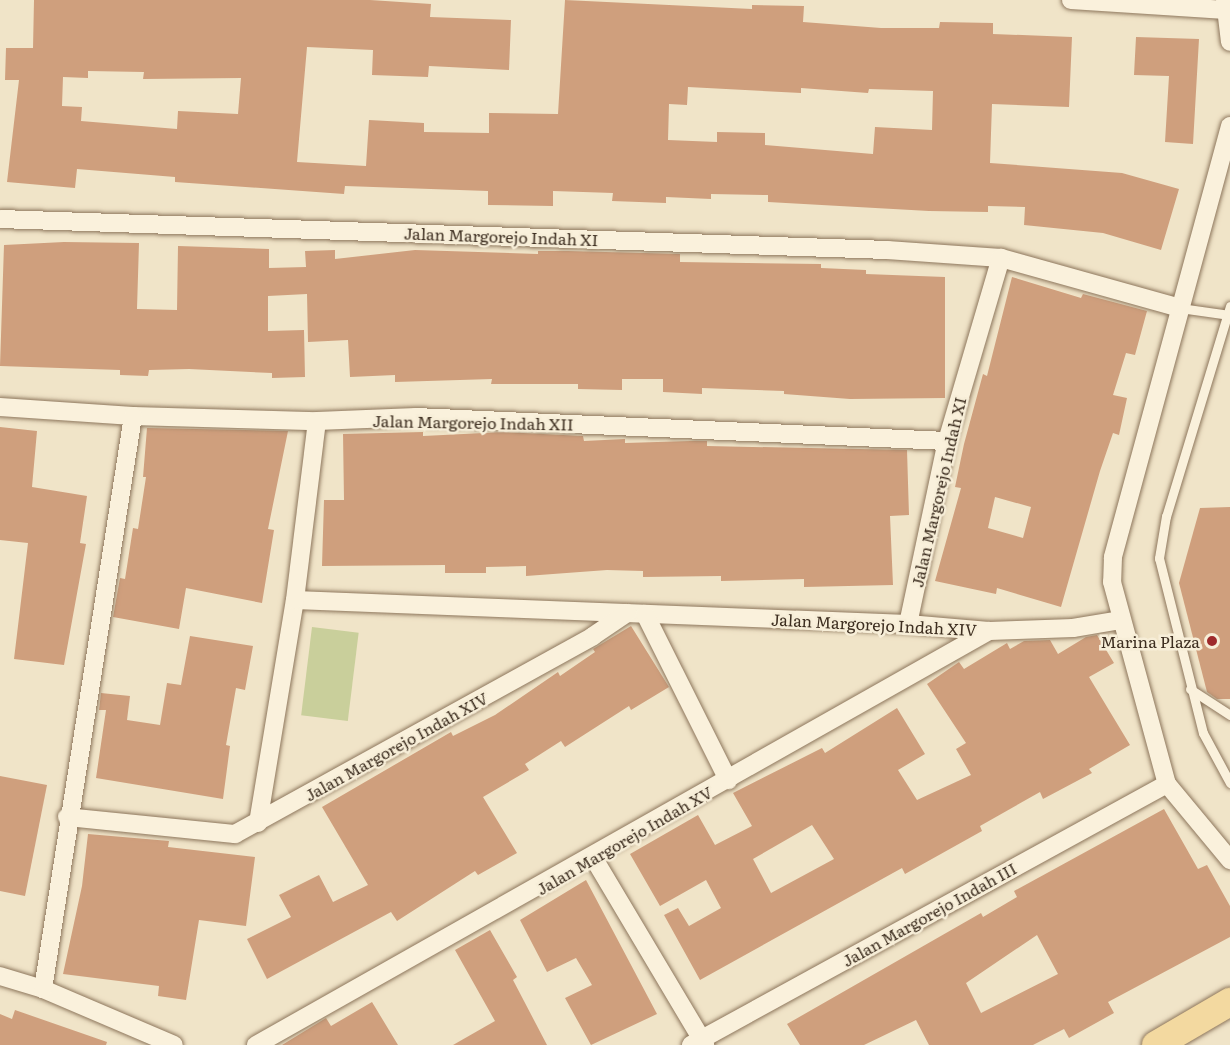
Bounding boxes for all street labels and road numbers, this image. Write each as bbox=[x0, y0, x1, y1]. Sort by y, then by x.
street label: Jalan Margorejo Indah XI bbox=[404, 223, 598, 249]
street label: Jalan Margorejo Indah XI bbox=[907, 395, 969, 589]
street label: Jalan Margorejo Indah XII bbox=[372, 411, 574, 433]
street label: Jalan Margorejo Indah XIV bbox=[771, 609, 977, 639]
street label: Jalan Margorejo Indah XIV bbox=[301, 688, 491, 804]
street label: Jalan Margorejo Indah XV bbox=[533, 782, 715, 898]
street label: Jalan Margorejo Indah III bbox=[839, 858, 1019, 970]

